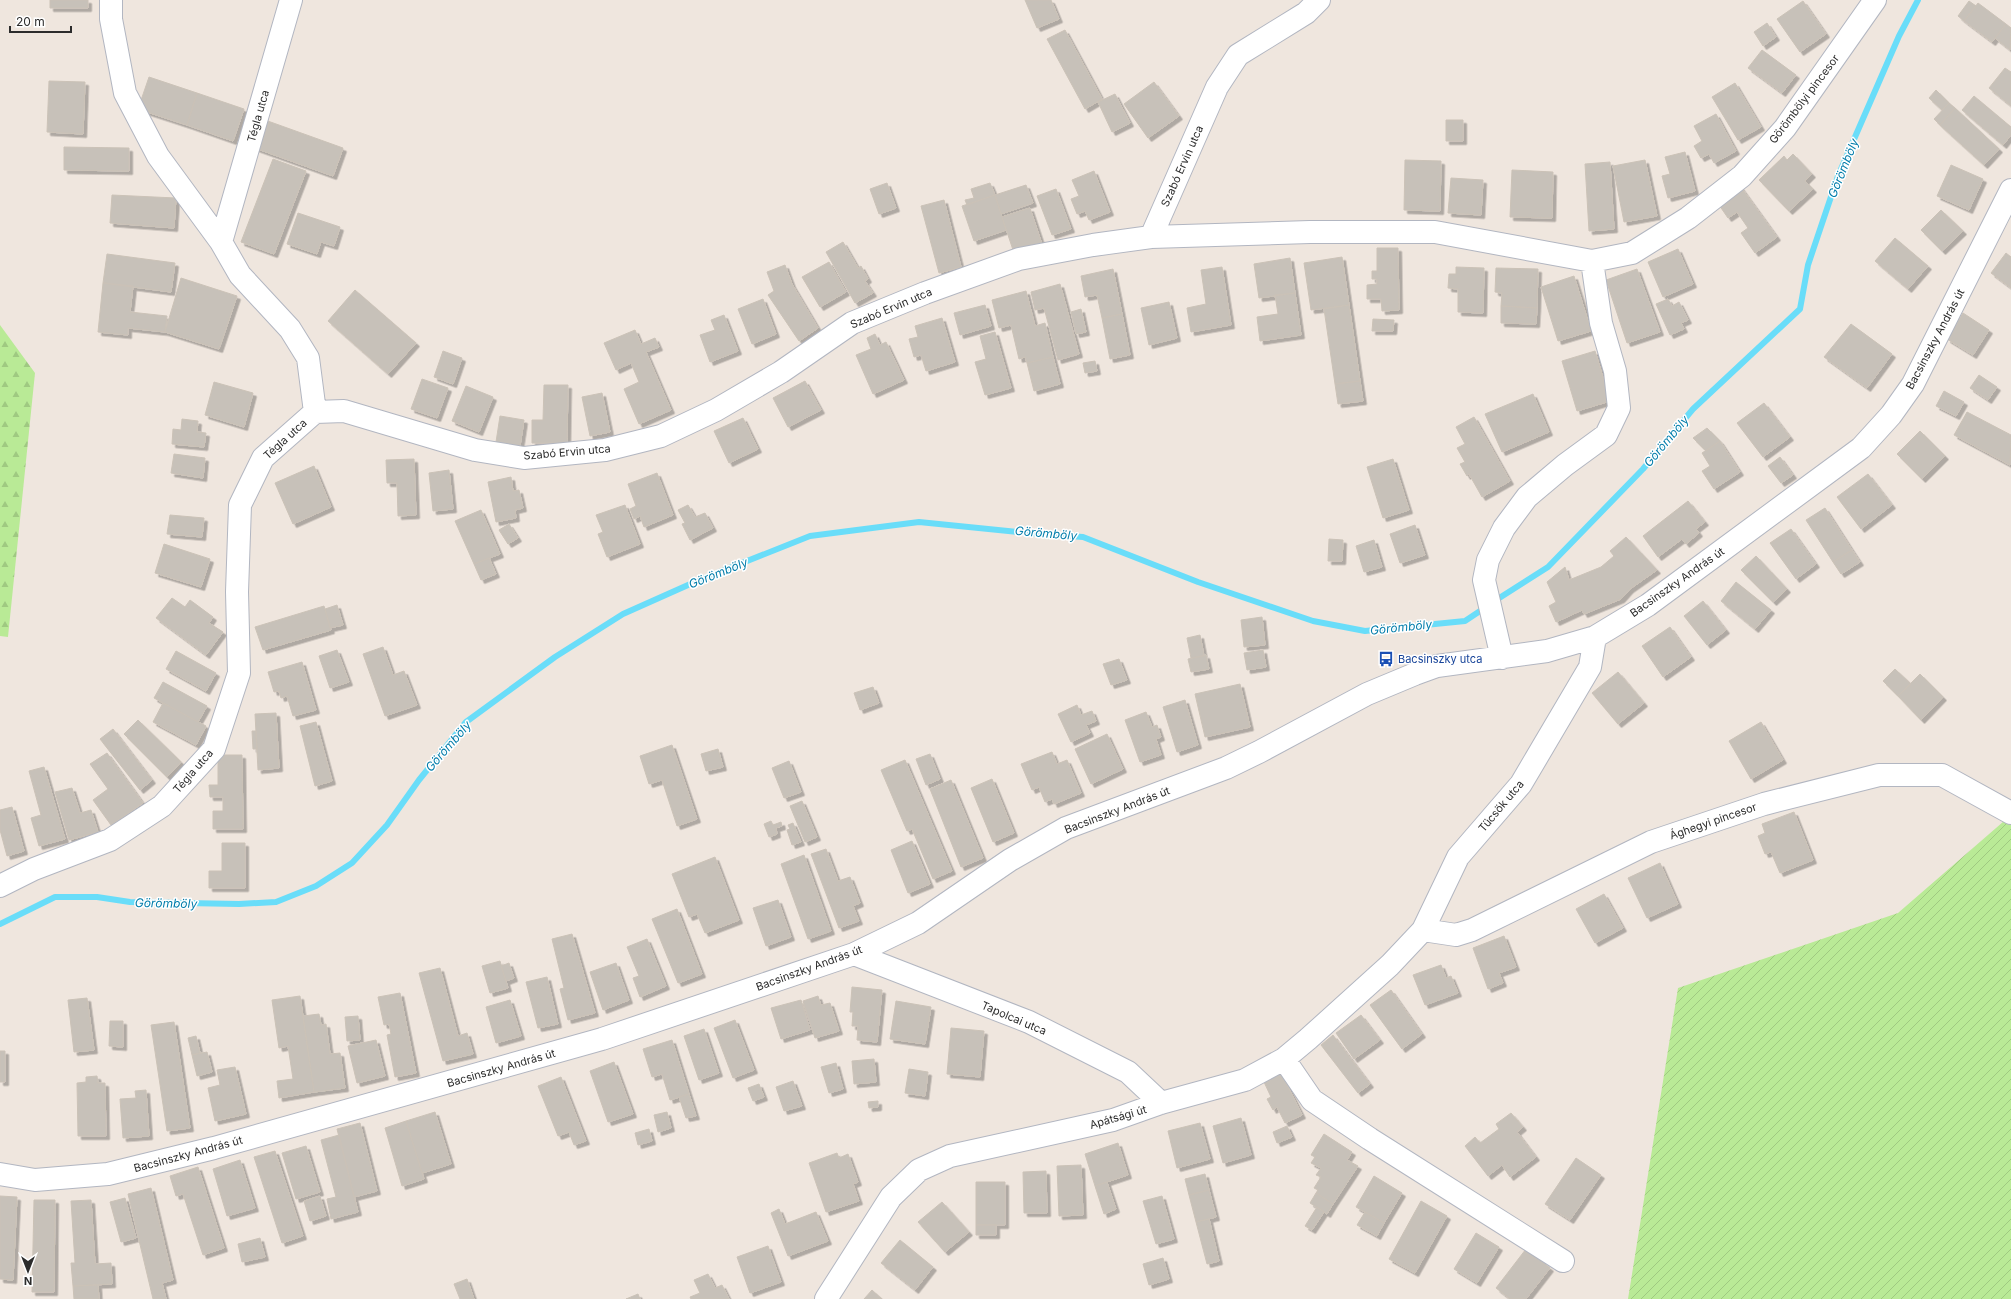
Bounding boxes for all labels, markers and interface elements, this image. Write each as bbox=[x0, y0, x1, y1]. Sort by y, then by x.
scale bar bbox=[10, 8, 71, 34]
text: 20 m bbox=[16, 14, 45, 29]
street label: Görömbölyi pincesor bbox=[1766, 52, 1842, 146]
street label: Tégla utca bbox=[244, 88, 272, 144]
street label: Szabó Ervin utca bbox=[1158, 123, 1206, 209]
water label: Görömböly bbox=[1824, 136, 1862, 200]
street label: Szabó Ervin utca bbox=[848, 284, 934, 332]
street label: Bacsinszky András út bbox=[1903, 286, 1968, 392]
water label: Görömböly bbox=[1640, 412, 1692, 470]
street label: Tégla utca bbox=[260, 416, 310, 462]
street label: Szabó Ervin utca bbox=[523, 441, 611, 463]
water label: Görömböly bbox=[1014, 523, 1078, 543]
street label: Bacsinszky András út bbox=[1627, 544, 1727, 620]
water label: Görömböly bbox=[686, 554, 750, 592]
water label: Görömböly bbox=[1369, 616, 1433, 638]
bus stop icon: Bacsinszky utca bbox=[1377, 650, 1395, 668]
place label: Bacsinszky utca bbox=[1398, 652, 1482, 666]
water label: Görömböly bbox=[422, 717, 474, 774]
street label: Tégla utca bbox=[170, 746, 216, 796]
street label: Tücsök utca bbox=[1475, 777, 1527, 835]
street label: Bacsinszky András út bbox=[1062, 783, 1172, 837]
street label: Ághegyi pincesor bbox=[1668, 800, 1758, 842]
water label: Görömböly bbox=[135, 895, 198, 911]
street label: Bacsinszky András út bbox=[754, 942, 864, 994]
street label: Tapolcai utca bbox=[979, 998, 1049, 1038]
street label: Bacsinszky András út bbox=[445, 1046, 557, 1090]
street label: Apátsági út bbox=[1088, 1102, 1149, 1132]
street label: Bacsinszky András út bbox=[132, 1133, 244, 1175]
north arrow bbox=[8, 1251, 48, 1291]
text: N bbox=[24, 1274, 32, 1288]

